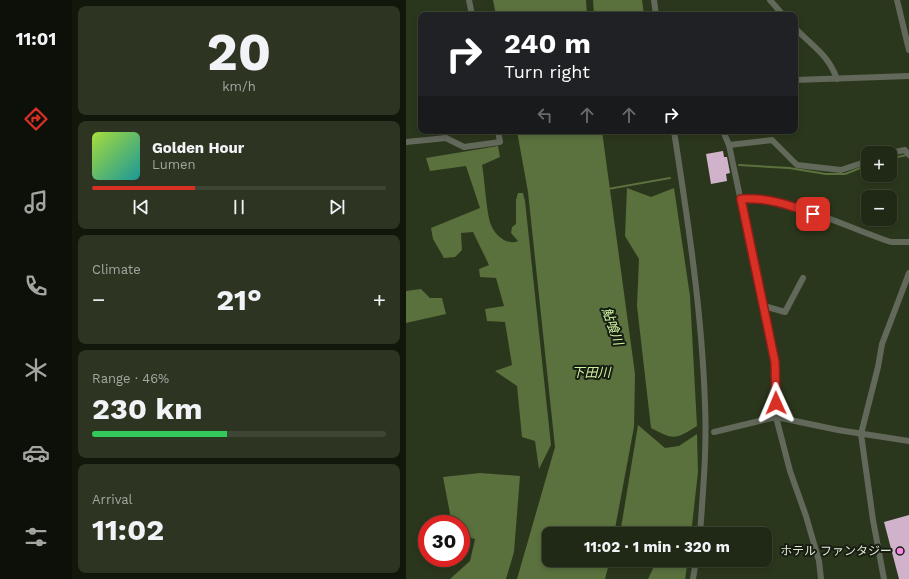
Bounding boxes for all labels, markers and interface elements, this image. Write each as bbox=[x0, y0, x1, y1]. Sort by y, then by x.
text: 20 bbox=[207, 22, 271, 83]
text: 240 m bbox=[504, 27, 591, 60]
text: 11:01 bbox=[16, 28, 56, 49]
icon: right bbox=[438, 28, 490, 80]
text: Turn right bbox=[504, 61, 590, 82]
text: km/h bbox=[222, 79, 256, 94]
icon: left bbox=[534, 104, 556, 126]
icon: ahead bbox=[576, 104, 598, 126]
icon: ahead bbox=[618, 104, 640, 126]
icon: right bbox=[660, 104, 682, 126]
icon: directions bbox=[22, 105, 50, 133]
text: Golden Hour bbox=[152, 139, 244, 157]
map controls bbox=[861, 146, 897, 226]
button: + bbox=[861, 146, 897, 182]
text: Lumen bbox=[152, 157, 196, 172]
icon: music bbox=[22, 188, 50, 216]
button: − bbox=[861, 190, 897, 226]
icon: previous bbox=[130, 196, 152, 218]
icon: pause bbox=[228, 196, 250, 218]
icon: next bbox=[326, 196, 348, 218]
pin bbox=[796, 197, 830, 231]
icon: arrive bbox=[802, 203, 824, 225]
text: Climate bbox=[92, 262, 141, 277]
icon: phone bbox=[22, 272, 50, 300]
text: 21° bbox=[216, 282, 262, 317]
text: − bbox=[92, 287, 105, 312]
text: + bbox=[373, 287, 386, 312]
water label: 鮎喰川 bbox=[599, 305, 627, 349]
icon: climate bbox=[22, 356, 50, 384]
water label: 下田川 bbox=[571, 365, 612, 380]
text: Range · 46% bbox=[92, 371, 169, 386]
position arrow bbox=[755, 382, 797, 424]
text: 230 km bbox=[92, 391, 202, 426]
icon: car bbox=[22, 439, 50, 467]
text: Arrival bbox=[92, 492, 133, 507]
text: 11:02 bbox=[92, 512, 164, 547]
speed limit sign: 30 bbox=[418, 515, 470, 567]
icon: filters bbox=[22, 523, 50, 551]
text: 11:02 · 1 min · 320 m bbox=[584, 538, 730, 556]
place label: ホテル ファンタジー bbox=[780, 544, 892, 558]
marker: ホテル ファンタジー bbox=[895, 546, 905, 556]

